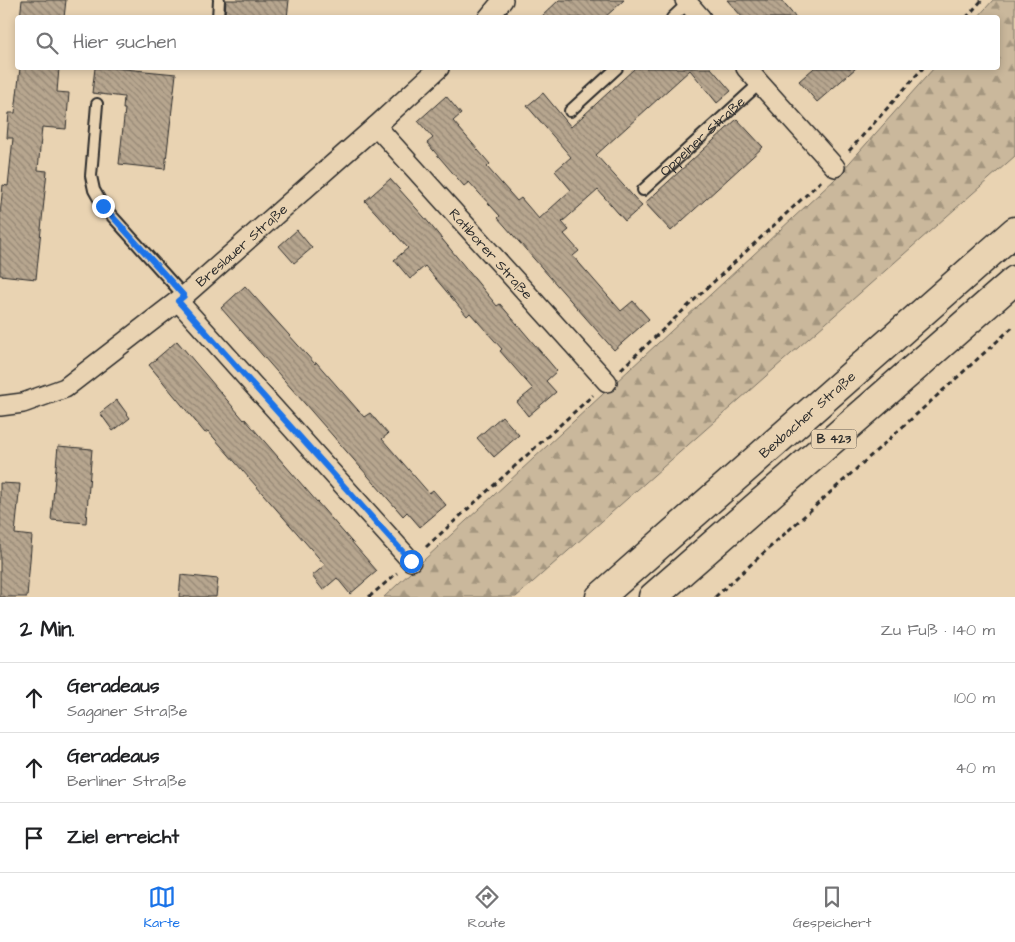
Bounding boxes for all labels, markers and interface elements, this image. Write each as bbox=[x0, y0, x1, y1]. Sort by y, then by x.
search box bbox=[15, 15, 1000, 70]
icon: search bbox=[33, 29, 61, 57]
text: Hier suchen bbox=[73, 29, 176, 56]
street label: Oppelner Straße bbox=[655, 92, 750, 181]
route end bbox=[92, 195, 115, 218]
street label: Breslauer Straße bbox=[192, 199, 293, 292]
street label: Ratiborer Straße bbox=[444, 204, 537, 305]
street label: Bexbacher Straße bbox=[755, 367, 861, 463]
road number: B 423 bbox=[812, 429, 856, 448]
route start bbox=[400, 550, 423, 573]
text: 2 Min. bbox=[20, 615, 74, 644]
text: Zu Fuß · 140 m bbox=[880, 619, 995, 641]
text: Geradeaus bbox=[67, 673, 159, 700]
icon: ahead bbox=[20, 684, 48, 712]
text: 100 m bbox=[954, 687, 995, 709]
text: Saganer Straße bbox=[67, 700, 187, 722]
text: Geradeaus bbox=[67, 743, 159, 770]
icon: ahead bbox=[20, 754, 48, 782]
text: 40 m bbox=[955, 757, 995, 779]
text: Berliner Straße bbox=[67, 770, 186, 792]
icon: arrive bbox=[20, 824, 48, 852]
text: Ziel erreicht bbox=[67, 824, 179, 851]
tab: Karte bbox=[144, 883, 180, 933]
tab: Route bbox=[467, 883, 506, 933]
tab: Gespeichert bbox=[793, 883, 871, 933]

